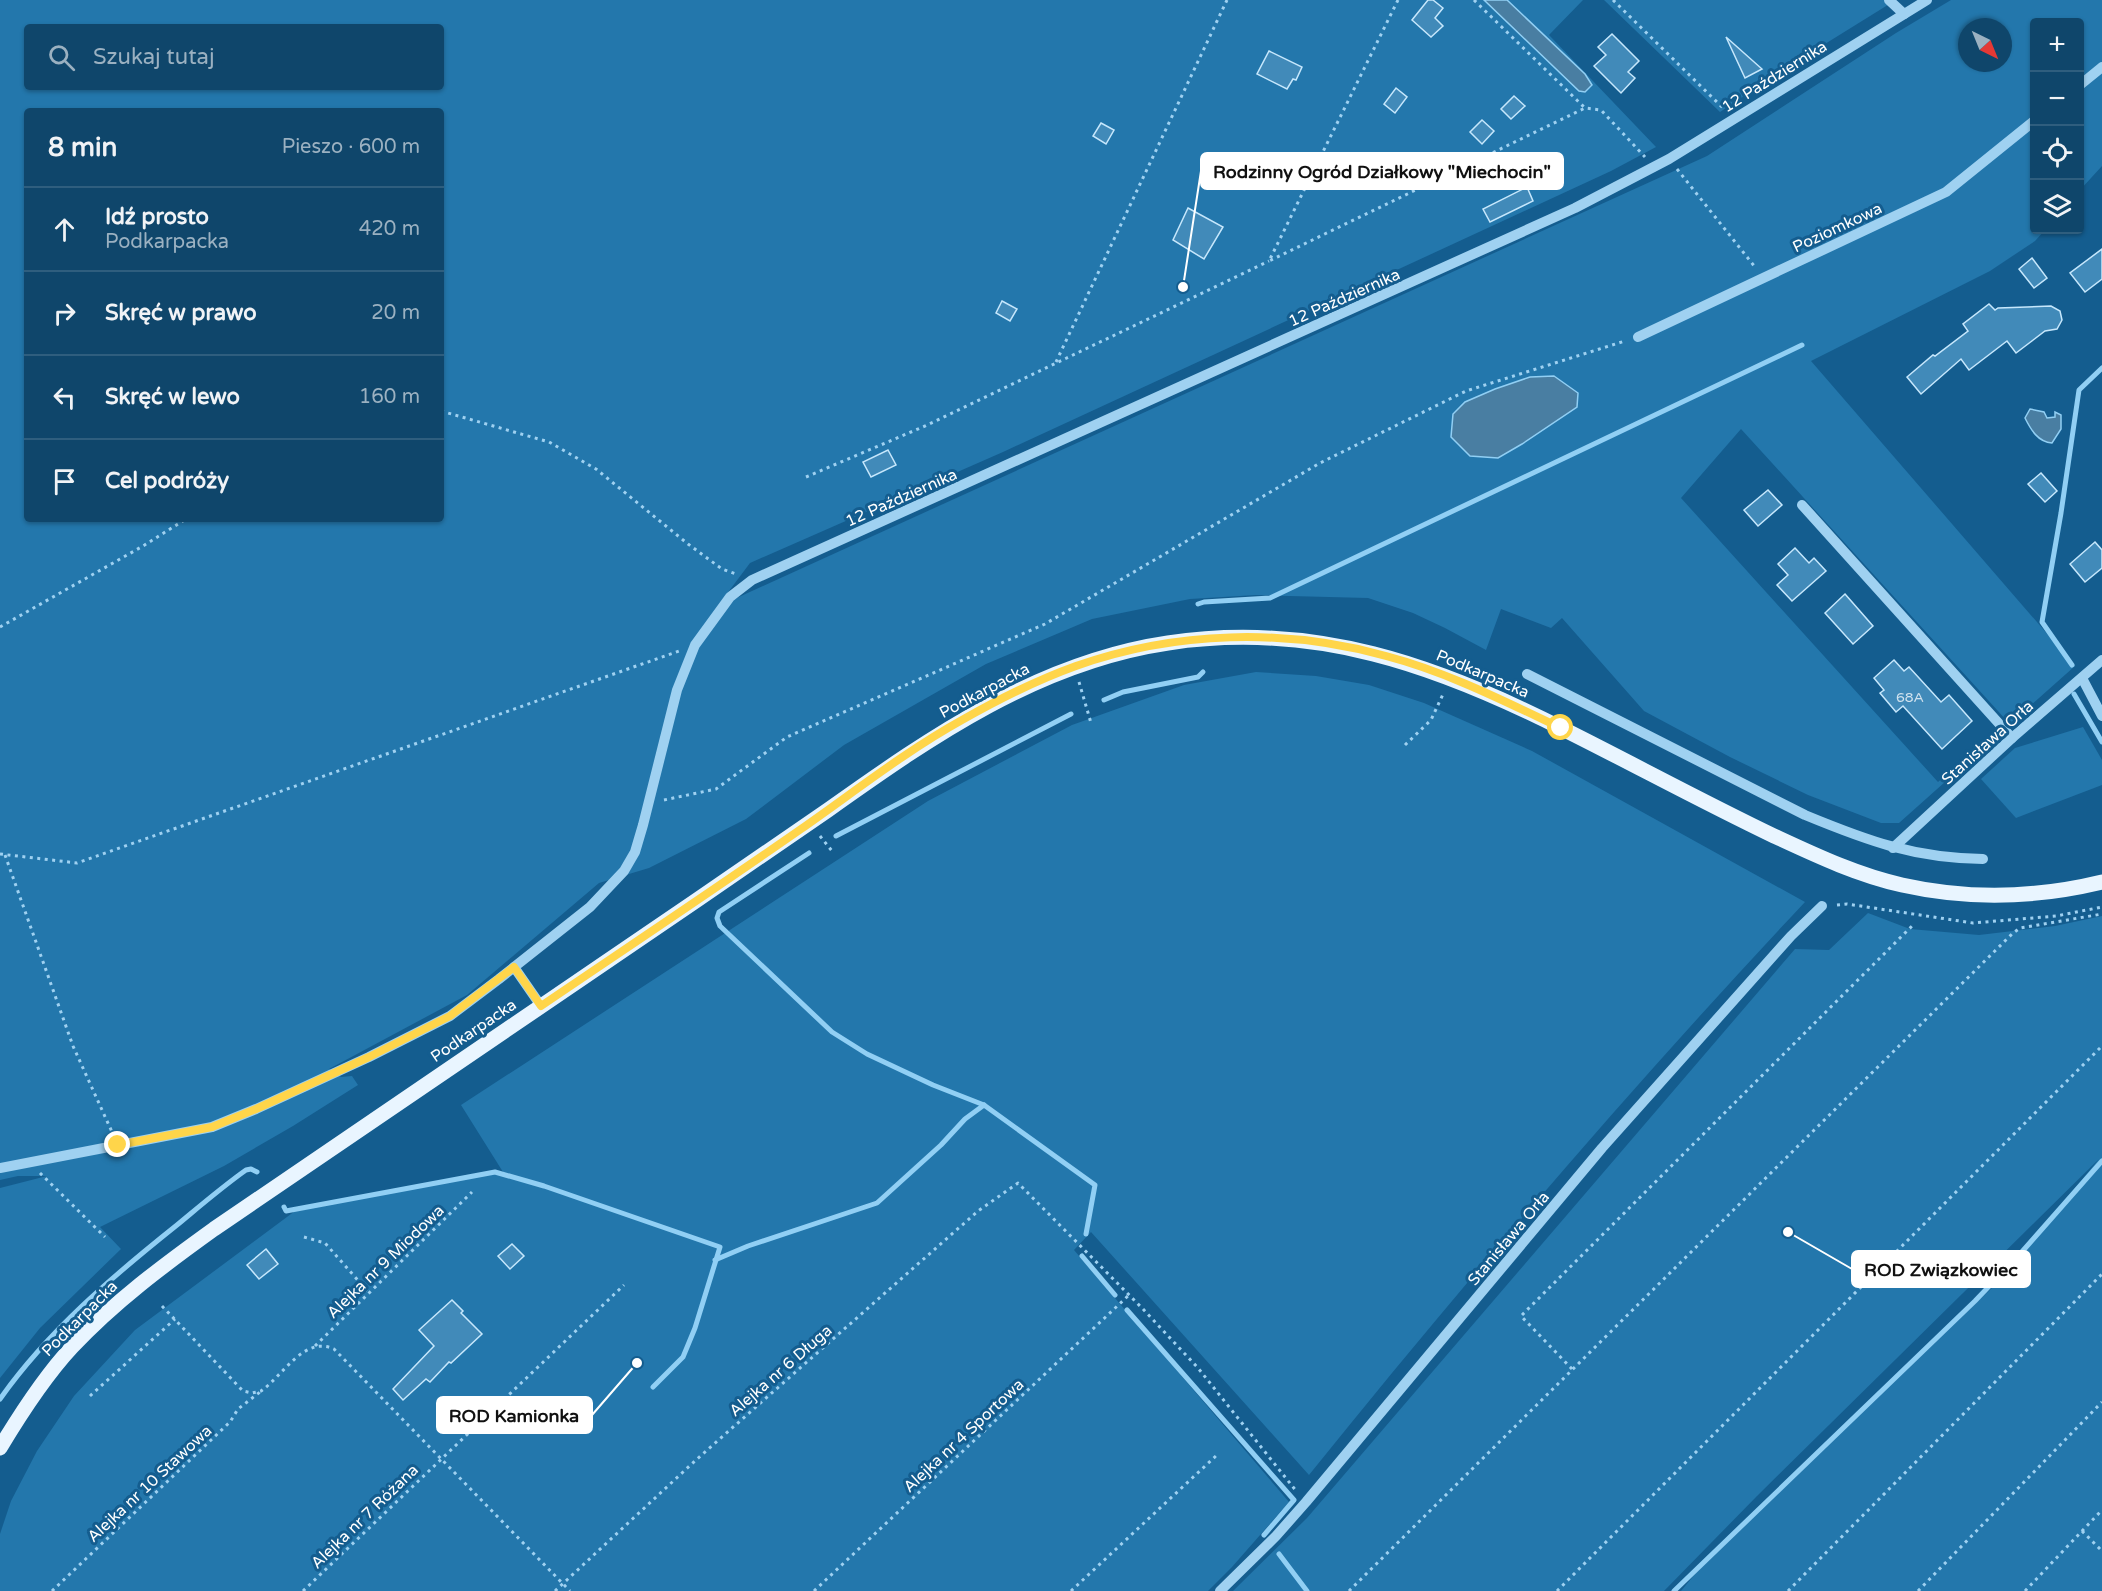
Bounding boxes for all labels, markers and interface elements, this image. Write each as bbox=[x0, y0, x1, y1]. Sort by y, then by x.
north arrow bbox=[1958, 18, 2012, 72]
map controls bbox=[2030, 18, 2084, 234]
button: + bbox=[2030, 18, 2084, 72]
search box bbox=[24, 24, 444, 90]
street label: 12 Października bbox=[1718, 37, 1831, 117]
icon: search bbox=[45, 41, 78, 74]
text: Szukaj tutaj bbox=[93, 44, 215, 70]
button: − bbox=[2030, 72, 2084, 126]
button: locate bbox=[2030, 126, 2084, 180]
text: 8 min bbox=[48, 132, 117, 163]
text: Pieszo · 600 m bbox=[282, 135, 420, 159]
callout: Rodzinny Ogród Działkowy "Miechocin" bbox=[1201, 153, 1563, 189]
text: Rodzinny Ogród Działkowy "Miechocin" bbox=[1213, 161, 1551, 183]
button: layers bbox=[2030, 180, 2084, 234]
street label: Poziomkowa bbox=[1790, 198, 1885, 257]
text: Idź prosto bbox=[105, 204, 209, 230]
icon: ahead bbox=[48, 213, 81, 246]
text: 420 m bbox=[359, 217, 420, 241]
text: Podkarpacka bbox=[105, 230, 229, 254]
street label: 12 Października bbox=[1285, 264, 1403, 331]
icon: right bbox=[48, 297, 81, 330]
text: Skręć w prawo bbox=[105, 300, 257, 326]
text: 20 m bbox=[371, 301, 420, 325]
icon: left bbox=[48, 381, 81, 414]
text: Skręć w lewo bbox=[105, 384, 240, 410]
text: 160 m bbox=[359, 385, 420, 409]
street label: 12 Października bbox=[842, 464, 960, 531]
icon: arrive bbox=[48, 465, 81, 498]
text: Cel podróży bbox=[105, 468, 229, 494]
street label: Podkarpacka bbox=[1433, 645, 1532, 703]
street label: Podkarpacka bbox=[936, 659, 1033, 723]
house number: 68A bbox=[1896, 689, 1924, 706]
street label: Stanisława Orła bbox=[1938, 696, 2038, 789]
route start bbox=[1547, 714, 1573, 740]
street label: Podkarpacka bbox=[427, 995, 520, 1067]
route end bbox=[104, 1131, 130, 1157]
street label: Stanisława Orła bbox=[1464, 1187, 1554, 1290]
street label: Alejka nr 9 Miodowa bbox=[323, 1201, 448, 1323]
callout: ROD Związkowiec bbox=[1852, 1251, 2030, 1287]
text: ROD Związkowiec bbox=[1864, 1259, 2018, 1281]
street label: Podkarpacka bbox=[38, 1277, 122, 1361]
street label: Alejka nr 6 Długa bbox=[725, 1321, 836, 1421]
street label: Alejka nr 4 Sportowa bbox=[899, 1375, 1028, 1497]
callout: ROD Kamionka bbox=[437, 1397, 592, 1433]
text: ROD Kamionka bbox=[449, 1405, 579, 1427]
street label: Alejka nr 10 Stawowa bbox=[83, 1421, 216, 1547]
street label: Alejka nr 7 Różana bbox=[307, 1460, 423, 1573]

